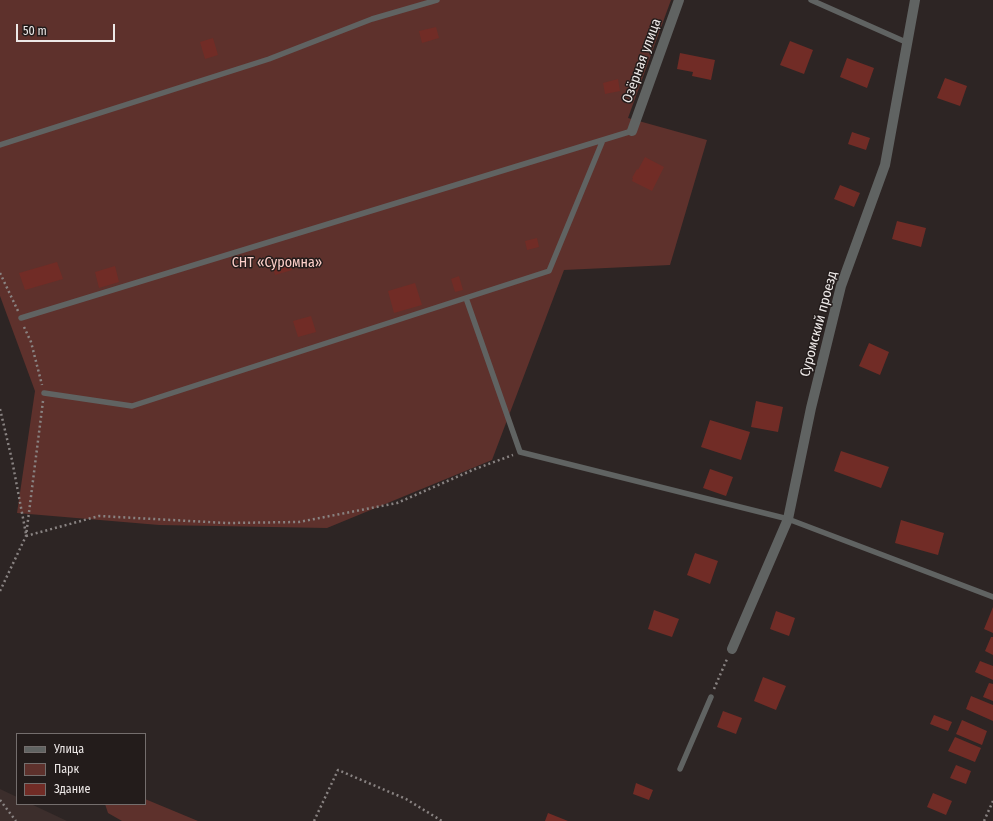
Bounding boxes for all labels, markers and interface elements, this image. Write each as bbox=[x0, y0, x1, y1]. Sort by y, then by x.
scale bar bbox=[18, 16, 117, 42]
street label: Озёрная улица bbox=[619, 16, 665, 106]
text: 50 m bbox=[23, 24, 47, 38]
park label: СНТ «Суромна» bbox=[232, 255, 322, 271]
street label: Суромский проезд bbox=[797, 269, 841, 379]
legend bbox=[16, 733, 146, 805]
text: Улица bbox=[54, 742, 84, 756]
text: Парк bbox=[54, 762, 79, 776]
text: Здание bbox=[54, 782, 90, 796]

